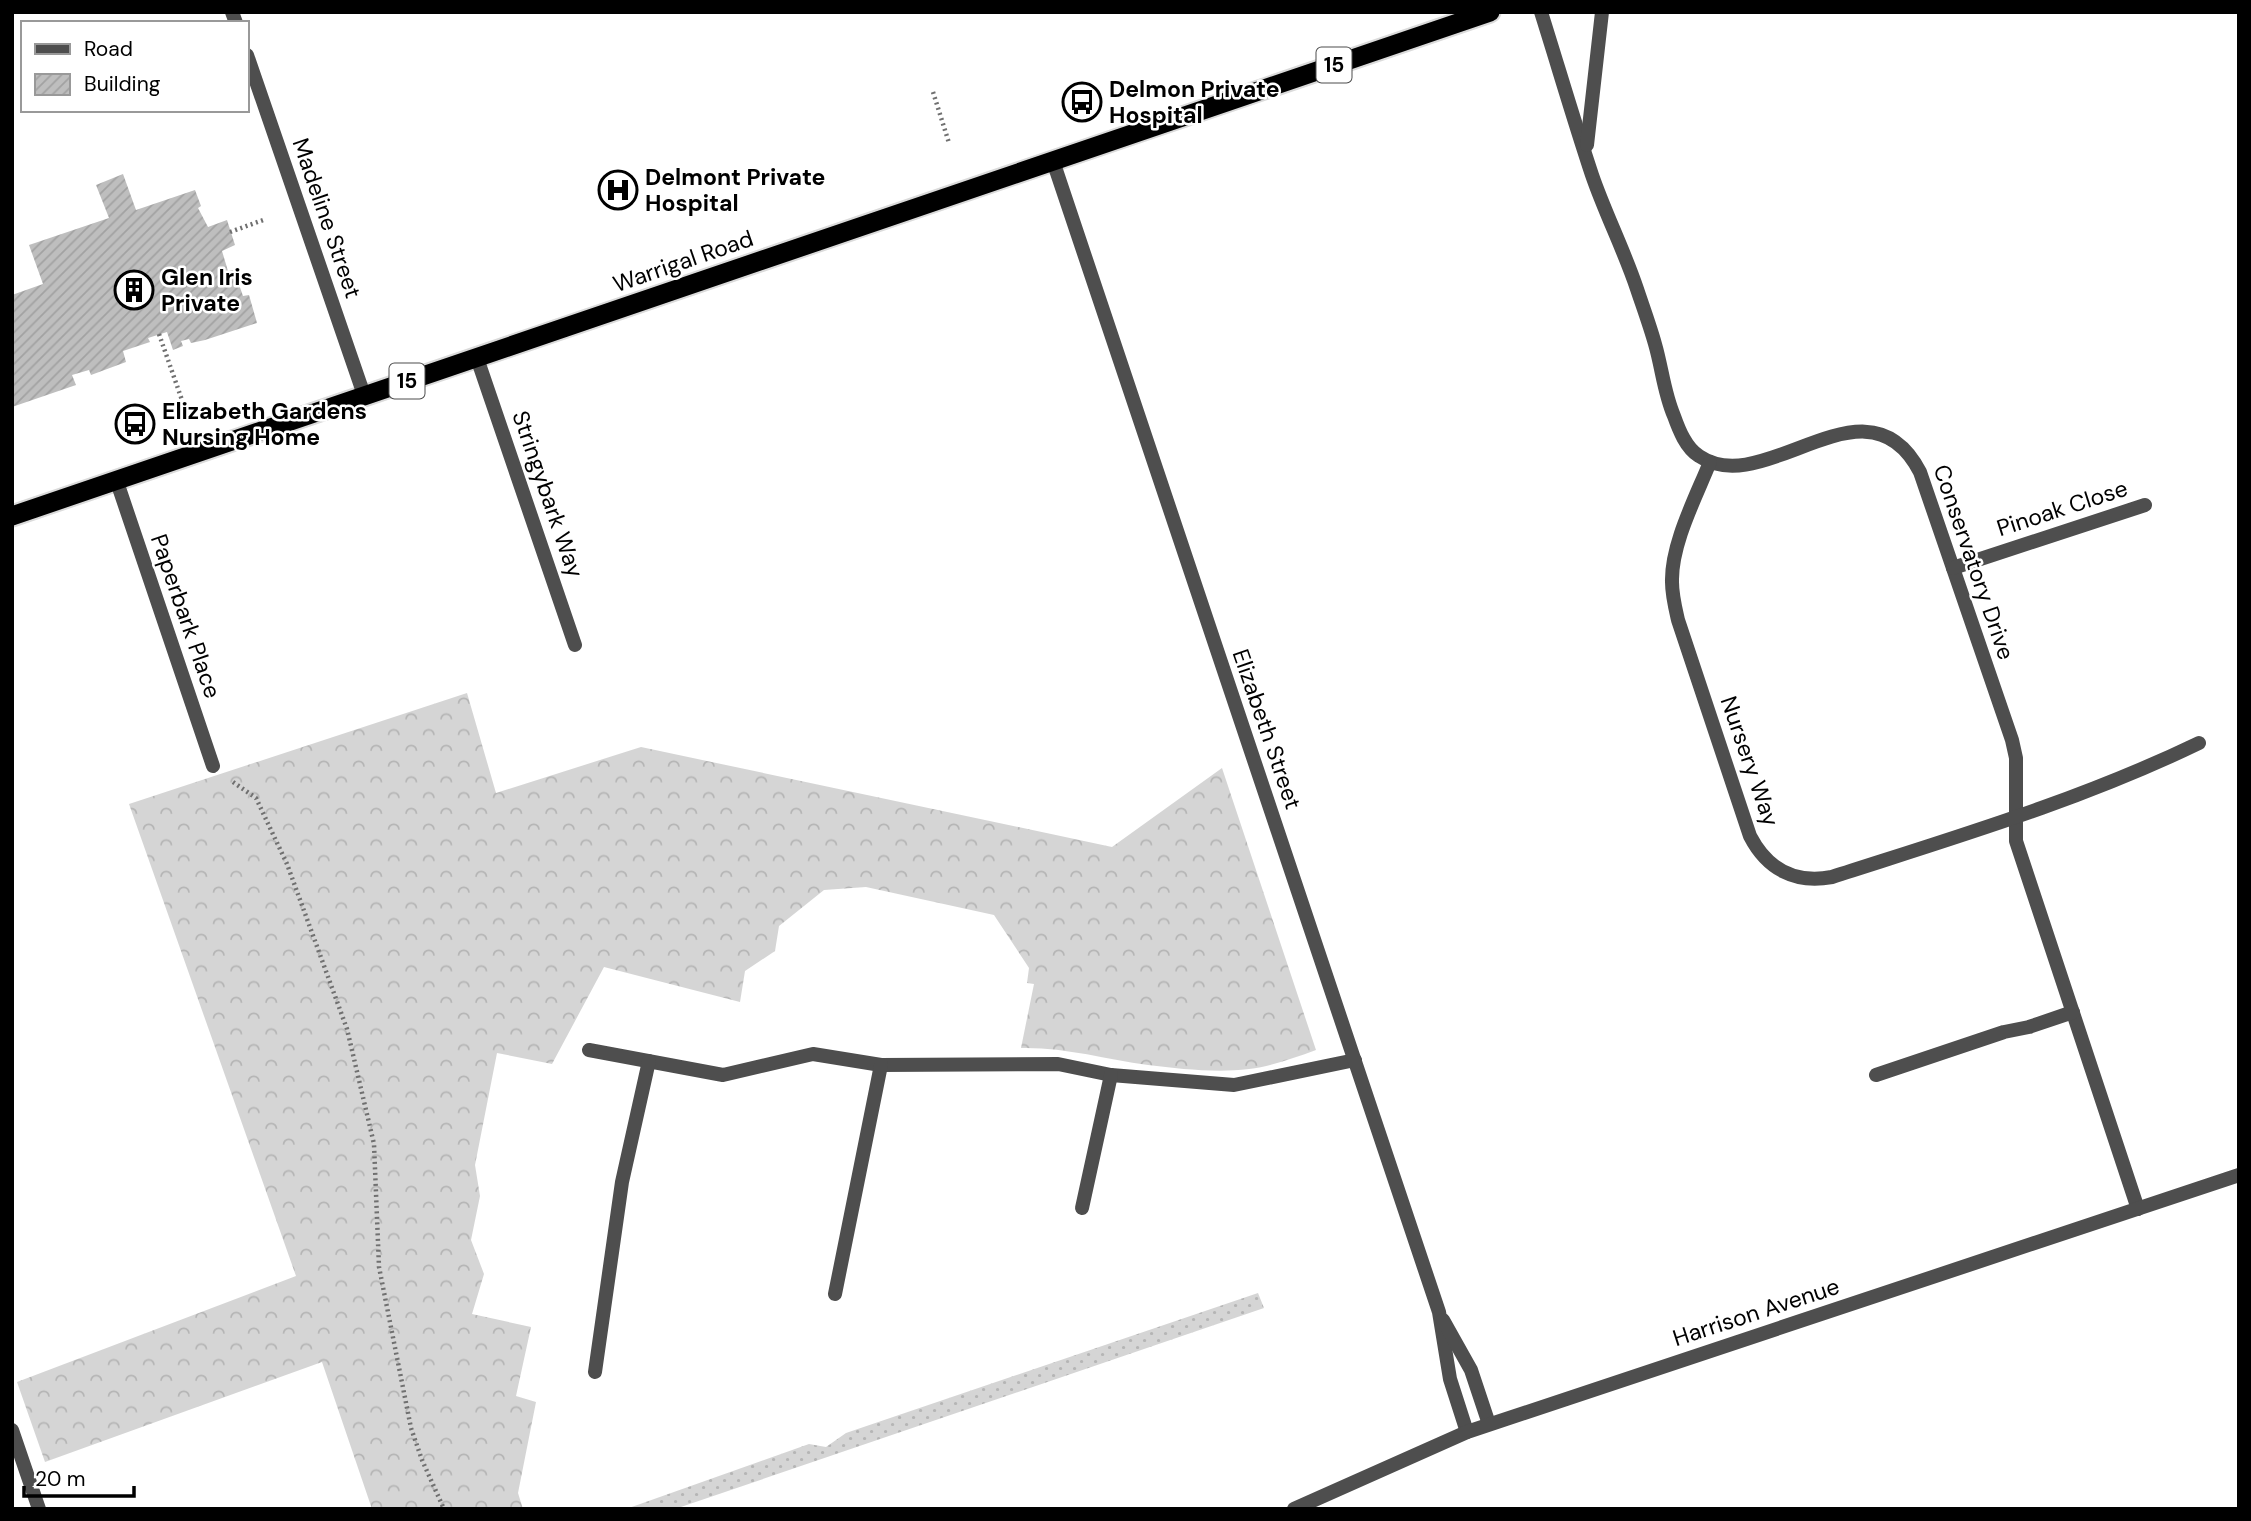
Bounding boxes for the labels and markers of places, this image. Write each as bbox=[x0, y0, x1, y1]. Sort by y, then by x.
place label: Delmon Private Hospital bbox=[1109, 74, 1280, 130]
bus stop icon: Delmon Private Hospital bbox=[1061, 81, 1103, 123]
place label: Delmont Private Hospital bbox=[645, 162, 825, 218]
hospital icon: Delmont Private Hospital bbox=[597, 169, 639, 211]
place label: Glen Iris Private bbox=[161, 262, 253, 318]
building icon: Glen Iris Private bbox=[113, 269, 155, 311]
place label: Elizabeth Gardens Nursing Home bbox=[162, 396, 367, 452]
bus stop icon: Elizabeth Gardens Nursing Home bbox=[114, 403, 156, 445]

